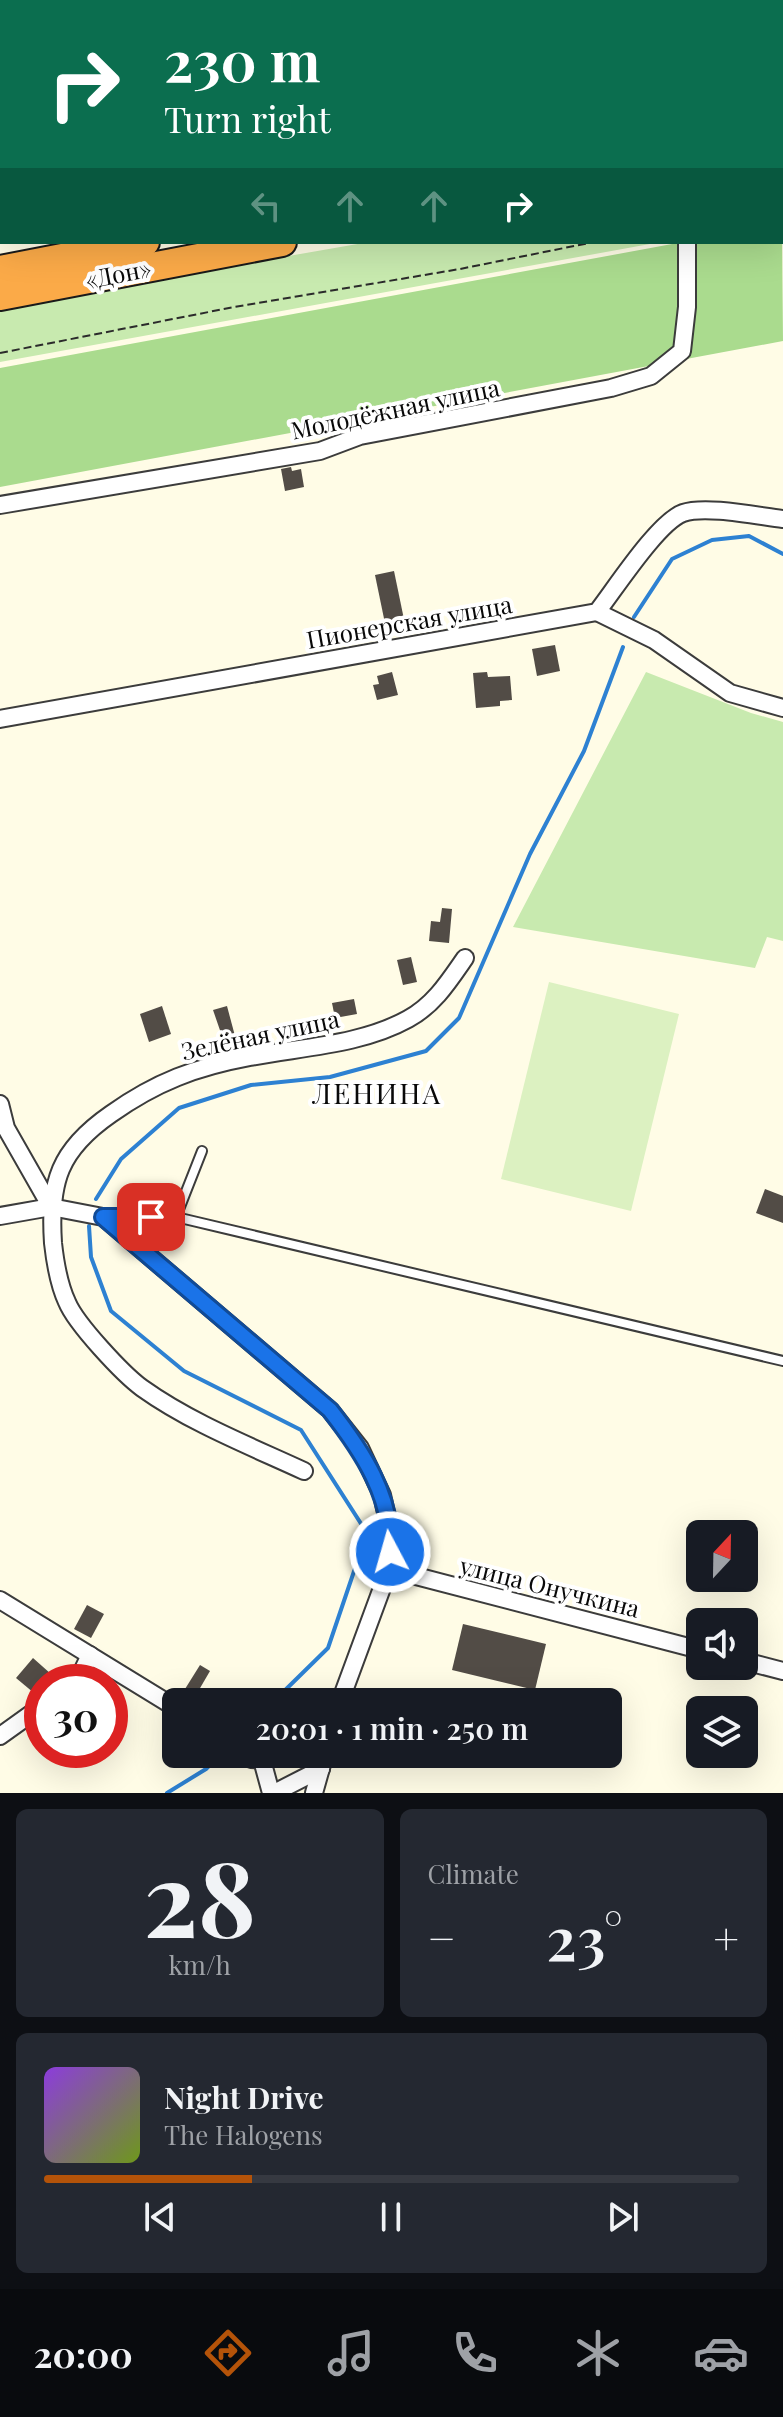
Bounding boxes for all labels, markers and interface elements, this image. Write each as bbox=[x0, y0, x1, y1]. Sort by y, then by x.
text: 230 m bbox=[164, 22, 320, 97]
icon: right bbox=[32, 32, 136, 136]
text: Turn right bbox=[164, 94, 331, 142]
icon: left bbox=[244, 184, 288, 228]
icon: ahead bbox=[328, 184, 372, 228]
icon: ahead bbox=[412, 184, 456, 228]
icon: right bbox=[496, 184, 540, 228]
street label: «Дон» bbox=[82, 251, 154, 295]
street label: Молодёжная улица bbox=[288, 370, 502, 446]
street label: Пионерская улица bbox=[304, 587, 514, 655]
street label: Зелёная улица bbox=[178, 1002, 342, 1066]
district label: ЛЕНИНА bbox=[311, 1074, 442, 1111]
pin bbox=[117, 1183, 185, 1251]
icon: arrive bbox=[129, 1195, 173, 1239]
position arrow bbox=[348, 1510, 432, 1594]
north arrow bbox=[686, 1520, 758, 1592]
map controls bbox=[686, 1520, 758, 1768]
street label: улица Онучкина bbox=[456, 1548, 643, 1624]
button: sound bbox=[686, 1608, 758, 1680]
speed limit sign: 30 bbox=[24, 1664, 128, 1768]
button: layers bbox=[686, 1696, 758, 1768]
text: 20:01 · 1 min · 250 m bbox=[256, 1708, 528, 1748]
text: 28 bbox=[143, 1825, 256, 1964]
text: Climate bbox=[428, 1856, 519, 1891]
text: 23° bbox=[546, 1896, 623, 1976]
text: − bbox=[428, 1907, 456, 1966]
text: + bbox=[713, 1907, 739, 1966]
text: km/h bbox=[169, 1947, 231, 1982]
text: Night Drive bbox=[164, 2077, 324, 2117]
text: The Halogens bbox=[164, 2117, 323, 2152]
icon: previous bbox=[138, 2195, 182, 2239]
icon: pause bbox=[369, 2195, 413, 2239]
icon: next bbox=[601, 2195, 645, 2239]
icon: directions bbox=[200, 2325, 256, 2381]
icon: music bbox=[323, 2325, 379, 2381]
icon: phone bbox=[447, 2325, 503, 2381]
icon: climate bbox=[570, 2325, 626, 2381]
icon: car bbox=[693, 2325, 749, 2381]
text: 20:00 bbox=[34, 2329, 133, 2377]

